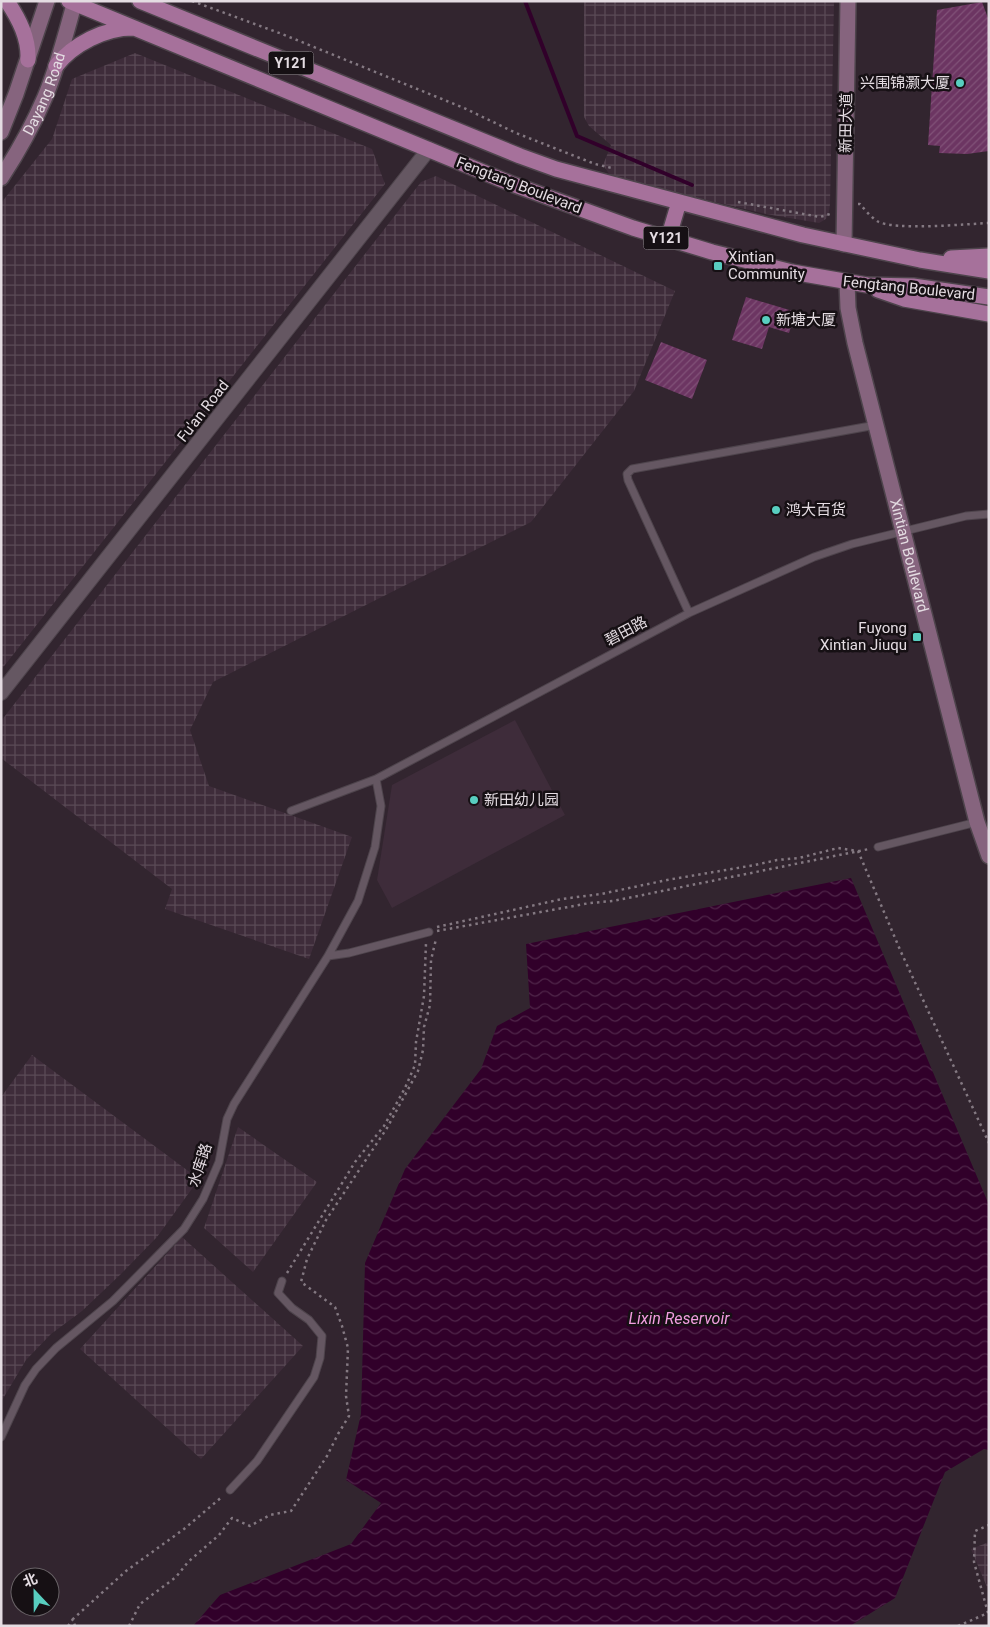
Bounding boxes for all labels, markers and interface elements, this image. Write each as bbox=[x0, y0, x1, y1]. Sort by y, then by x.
street label: Dayang Road bbox=[19, 50, 69, 138]
road number: Y121 bbox=[268, 52, 314, 74]
place label: 兴围锦灏大厦 bbox=[860, 74, 950, 92]
marker: 兴围锦灏大厦 bbox=[954, 77, 966, 89]
street label: 新田大道 bbox=[836, 93, 856, 153]
street label: Fengtang Boulevard bbox=[454, 153, 584, 217]
road number: Y121 bbox=[644, 227, 688, 250]
place label: Xintian Community bbox=[728, 248, 805, 283]
marker: Xintian Community bbox=[712, 260, 724, 272]
street label: Fengtang Boulevard bbox=[842, 272, 976, 304]
place label: 新塘大厦 bbox=[776, 311, 836, 329]
marker: 新塘大厦 bbox=[760, 314, 772, 326]
street label: Fu'an Road bbox=[173, 377, 233, 445]
street label: Xintian Boulevard bbox=[886, 497, 932, 614]
place label: 鸿大百货 bbox=[786, 501, 846, 519]
marker: 鸿大百货 bbox=[770, 504, 782, 516]
street label: 碧田路 bbox=[602, 612, 650, 650]
place label: Fuyong Xintian Jiuqu bbox=[820, 619, 907, 654]
marker: Fuyong Xintian Jiuqu bbox=[911, 631, 923, 643]
place label: 新田幼儿园 bbox=[484, 791, 559, 809]
marker: 新田幼儿园 bbox=[468, 794, 480, 806]
street label: 水库路 bbox=[184, 1141, 216, 1189]
water label: Lixin Reservoir bbox=[629, 1309, 730, 1328]
north arrow bbox=[10, 1567, 60, 1617]
text: 北 bbox=[21, 1570, 40, 1590]

